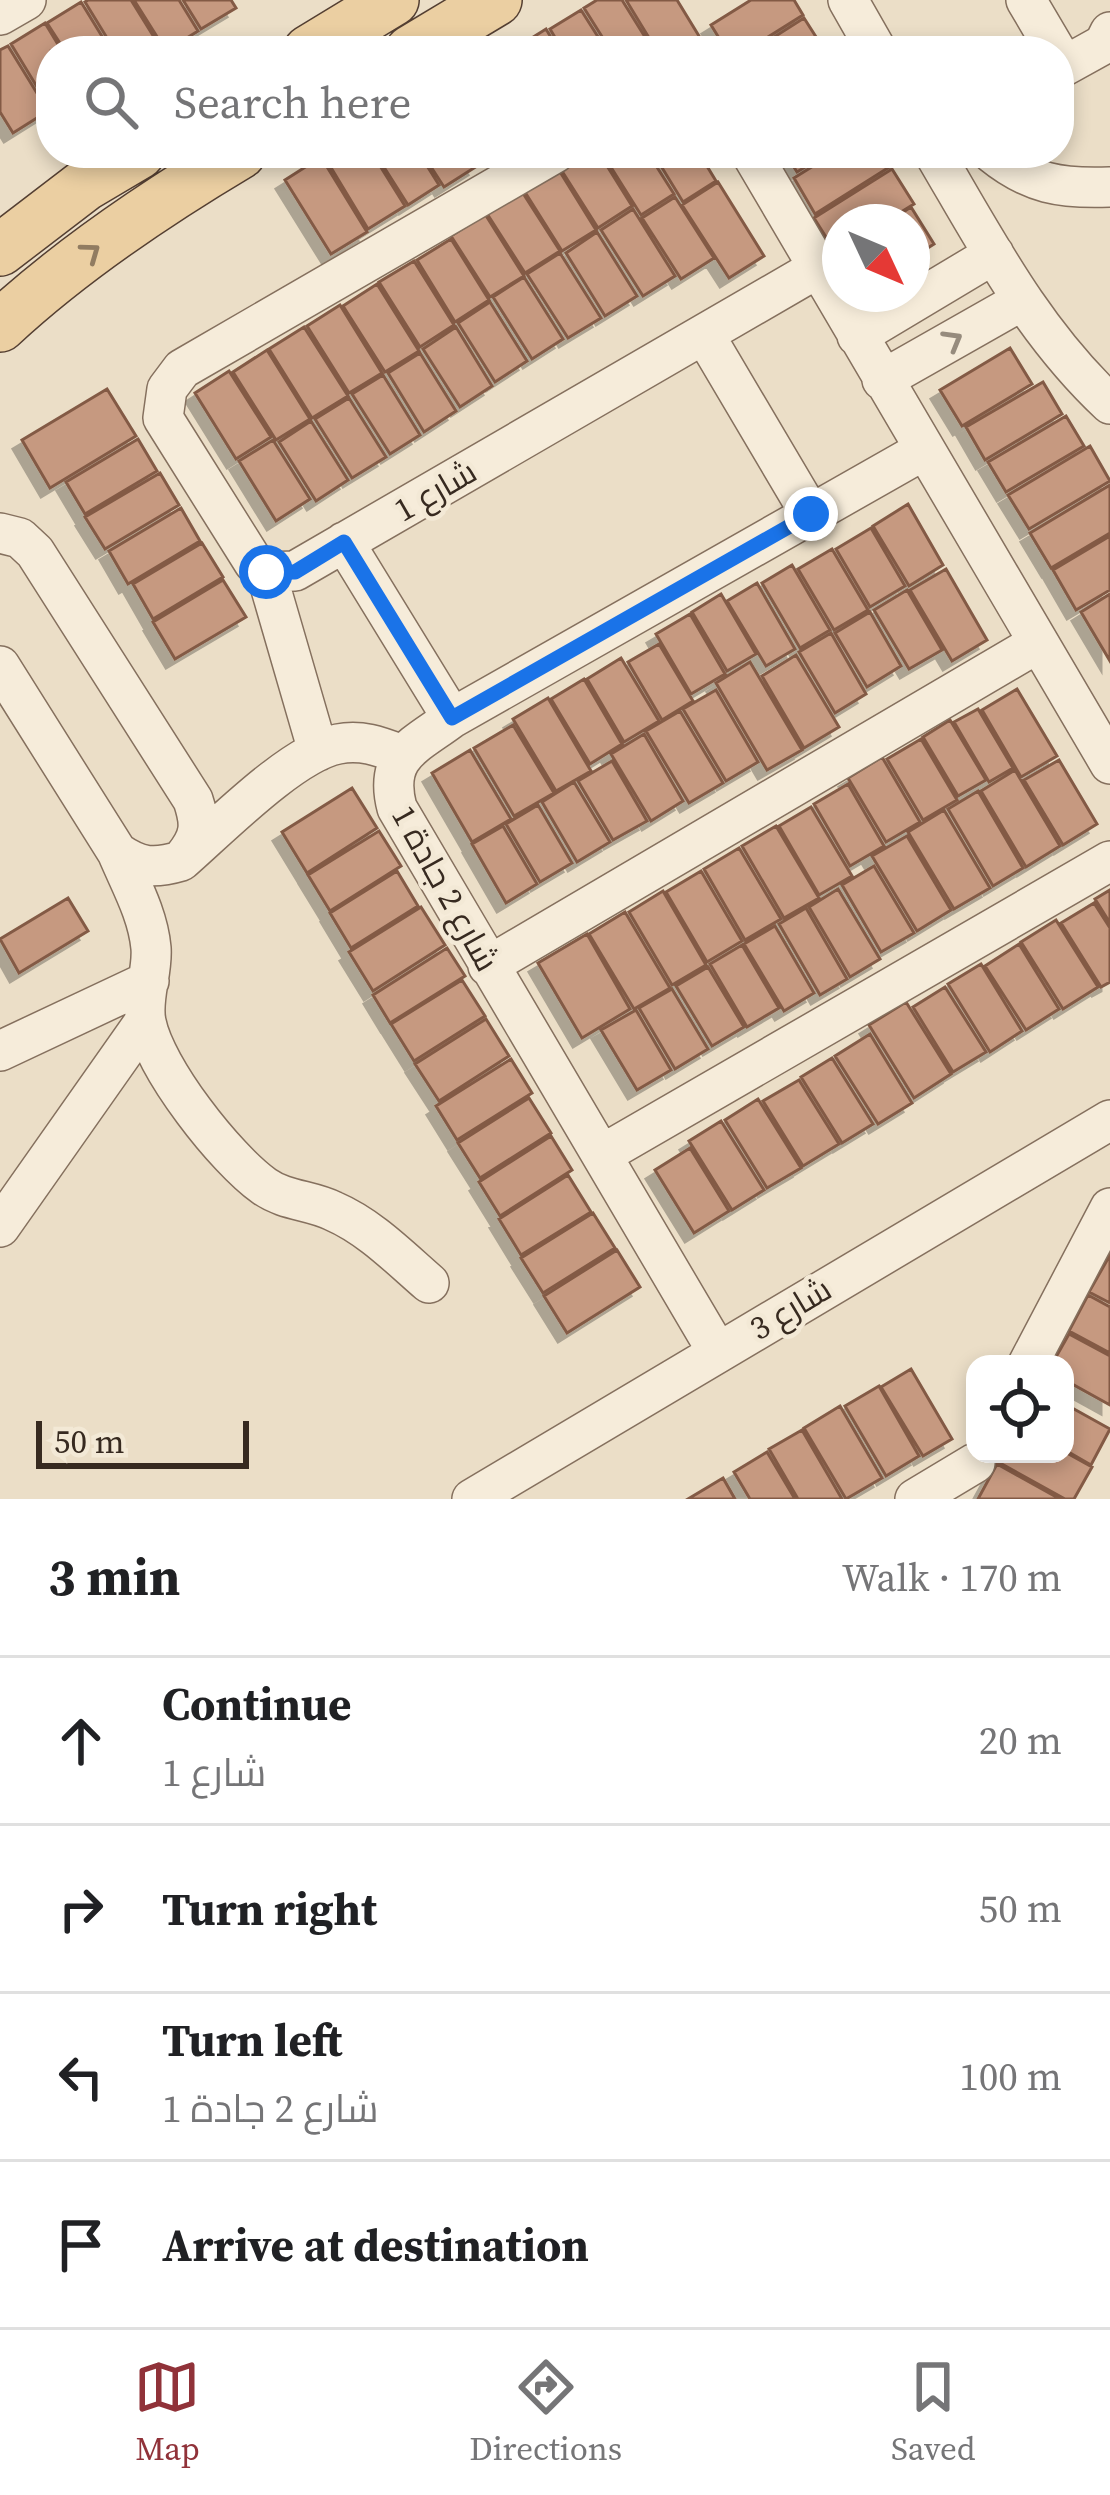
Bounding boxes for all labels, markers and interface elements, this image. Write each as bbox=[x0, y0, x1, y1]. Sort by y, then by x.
search box bbox=[36, 36, 1074, 168]
icon: search bbox=[78, 69, 144, 135]
text: Search here bbox=[174, 71, 411, 133]
north arrow bbox=[822, 204, 930, 312]
one-way arrow bbox=[78, 245, 99, 267]
one-way arrow bbox=[940, 332, 961, 355]
street label: شارع 1 bbox=[386, 449, 485, 532]
route end bbox=[784, 487, 838, 541]
route start bbox=[239, 545, 293, 599]
street label: شارع 2 جادة 1 bbox=[381, 797, 510, 979]
street label: شارع 3 bbox=[741, 1266, 840, 1350]
map controls bbox=[966, 1355, 1074, 1463]
button: locate bbox=[966, 1355, 1074, 1463]
scale bar bbox=[36, 1415, 249, 1468]
text: 50 m bbox=[54, 1419, 124, 1464]
text: 3 min bbox=[48, 1542, 180, 1612]
text: Walk · 170 m bbox=[842, 1551, 1062, 1604]
text: Continue bbox=[162, 1673, 351, 1735]
icon: ahead bbox=[48, 1708, 114, 1774]
text: 20 m bbox=[979, 1714, 1062, 1767]
text: شارع 1 bbox=[162, 1746, 266, 1799]
icon: right bbox=[48, 1876, 114, 1942]
text: Turn right bbox=[162, 1878, 377, 1940]
text: 50 m bbox=[979, 1882, 1062, 1935]
text: Turn left bbox=[162, 2009, 342, 2071]
icon: left bbox=[48, 2044, 114, 2110]
text: 100 m bbox=[959, 2050, 1062, 2103]
text: شارع 2 جادة 1 bbox=[162, 2082, 379, 2135]
icon: arrive bbox=[48, 2212, 114, 2278]
text: Arrive at destination bbox=[162, 2214, 589, 2276]
tab: Map bbox=[134, 2354, 200, 2471]
tab: Directions bbox=[469, 2354, 622, 2471]
tab: Saved bbox=[891, 2354, 976, 2471]

